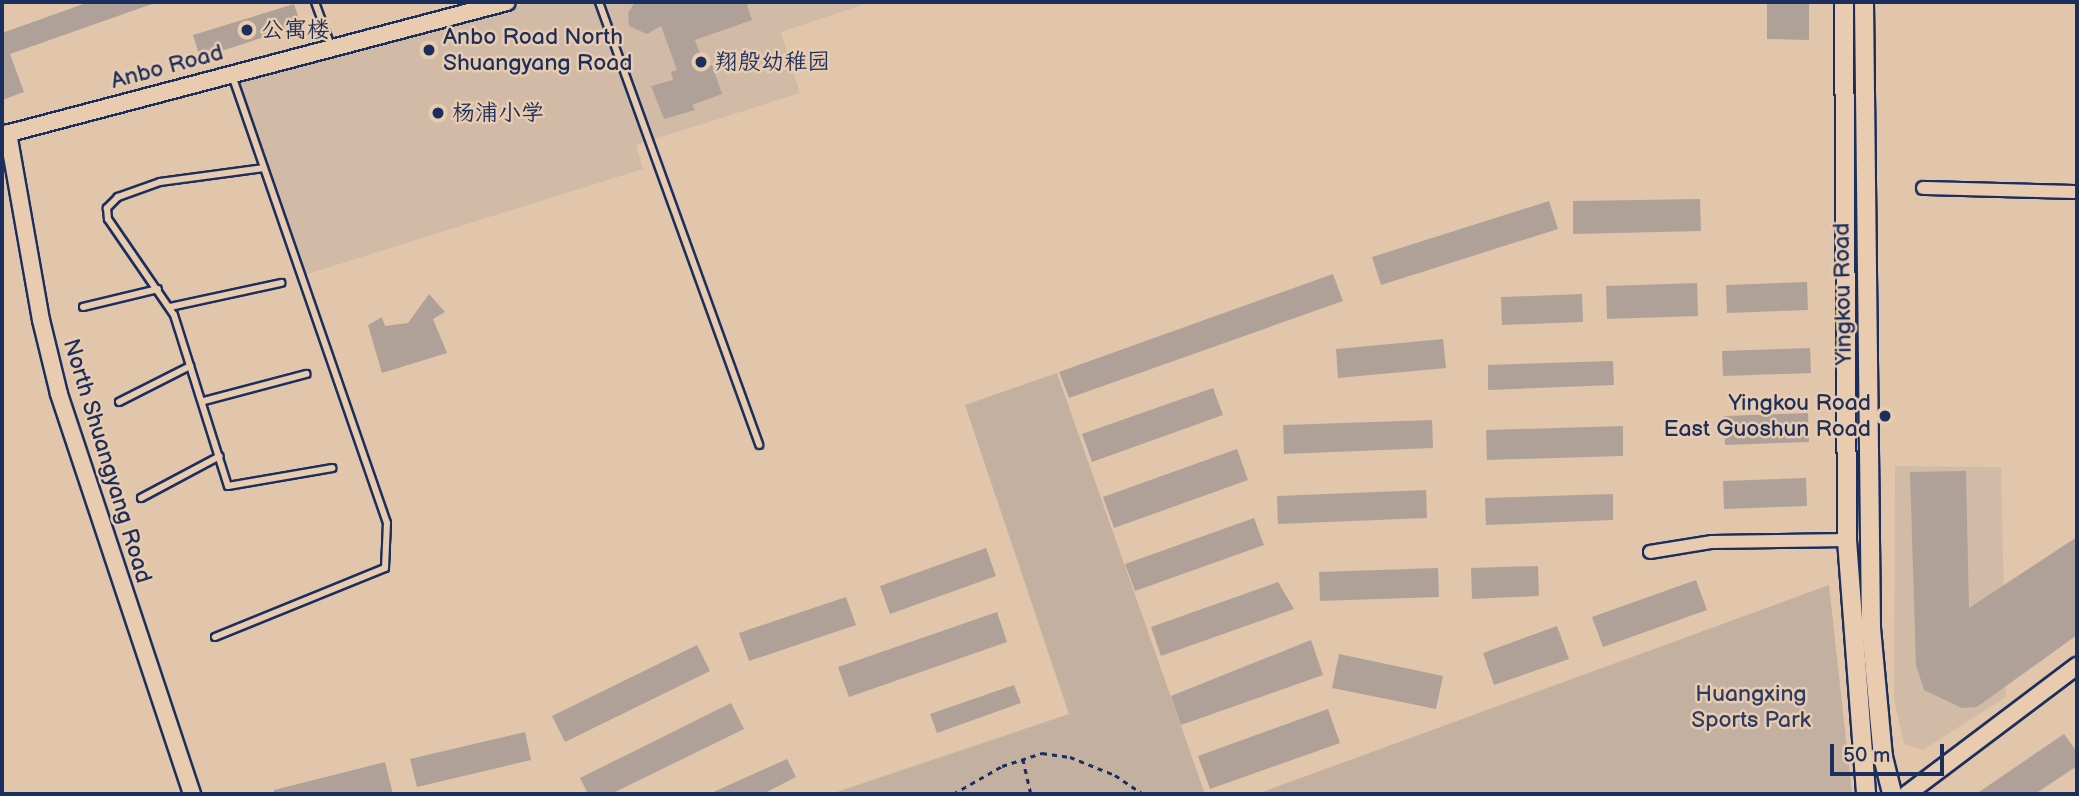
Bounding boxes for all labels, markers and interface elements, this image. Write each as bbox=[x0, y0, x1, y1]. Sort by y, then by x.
place label: 公寓楼 bbox=[261, 16, 330, 44]
marker: 公寓楼 bbox=[239, 22, 255, 38]
place label: Anbo Road North Shuangyang Road bbox=[443, 23, 632, 77]
street label: Anbo Road bbox=[108, 39, 226, 95]
marker: Anbo Road North Shuangyang Road bbox=[421, 42, 437, 58]
place label: 翔殷幼稚园 bbox=[715, 48, 830, 76]
marker: 翔殷幼稚园 bbox=[693, 54, 709, 70]
place label: 杨浦小学 bbox=[452, 99, 544, 127]
marker: 杨浦小学 bbox=[430, 105, 446, 121]
street label: Yingkou Road bbox=[1828, 223, 1858, 365]
street label: North Shuangyang Road bbox=[57, 335, 157, 587]
place label: Yingkou Road East Guoshun Road bbox=[1663, 389, 1871, 443]
marker: Yingkou Road East Guoshun Road bbox=[1877, 408, 1893, 424]
park label: Huangxing Sports Park bbox=[1691, 680, 1811, 734]
scale bar bbox=[1834, 730, 1948, 774]
text: 50 m bbox=[1843, 743, 1890, 768]

